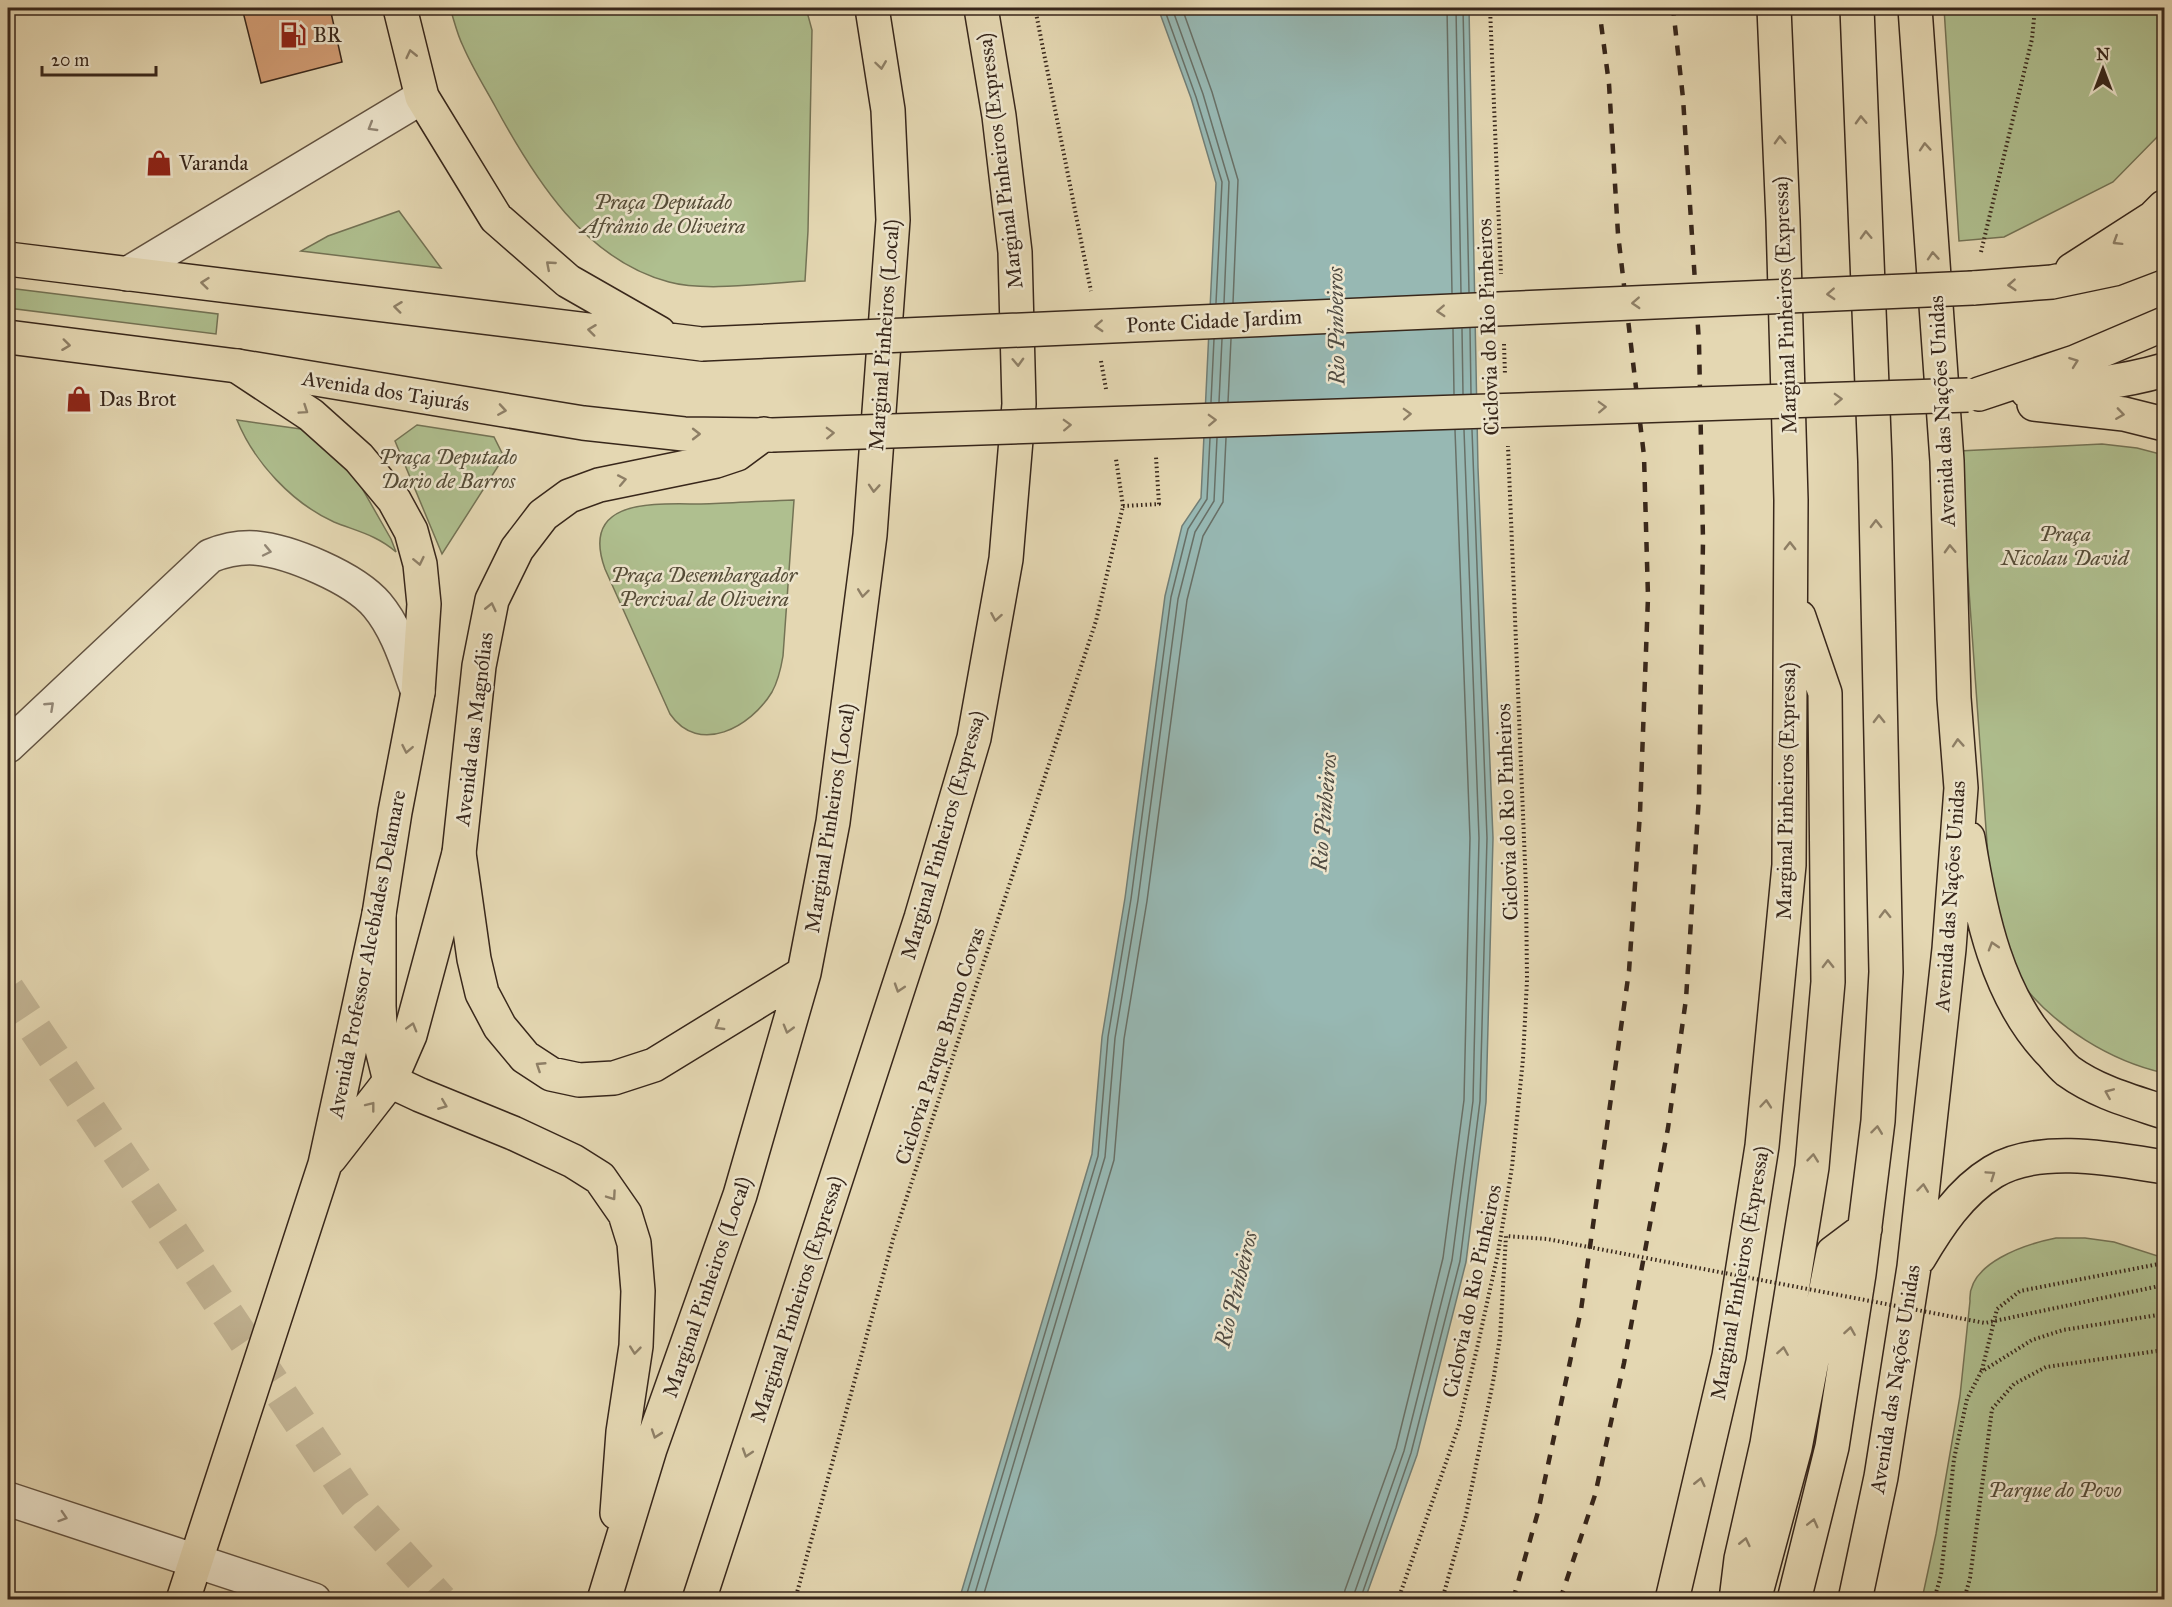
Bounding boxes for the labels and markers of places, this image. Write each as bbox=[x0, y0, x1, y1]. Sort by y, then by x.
fuel station icon: BR bbox=[278, 20, 308, 50]
place label: BR bbox=[313, 22, 343, 48]
shop icon: Varanda bbox=[144, 148, 174, 178]
place label: Varanda bbox=[178, 150, 248, 176]
shop icon: Das Brot bbox=[64, 384, 94, 414]
place label: Das Brot bbox=[99, 386, 177, 412]

